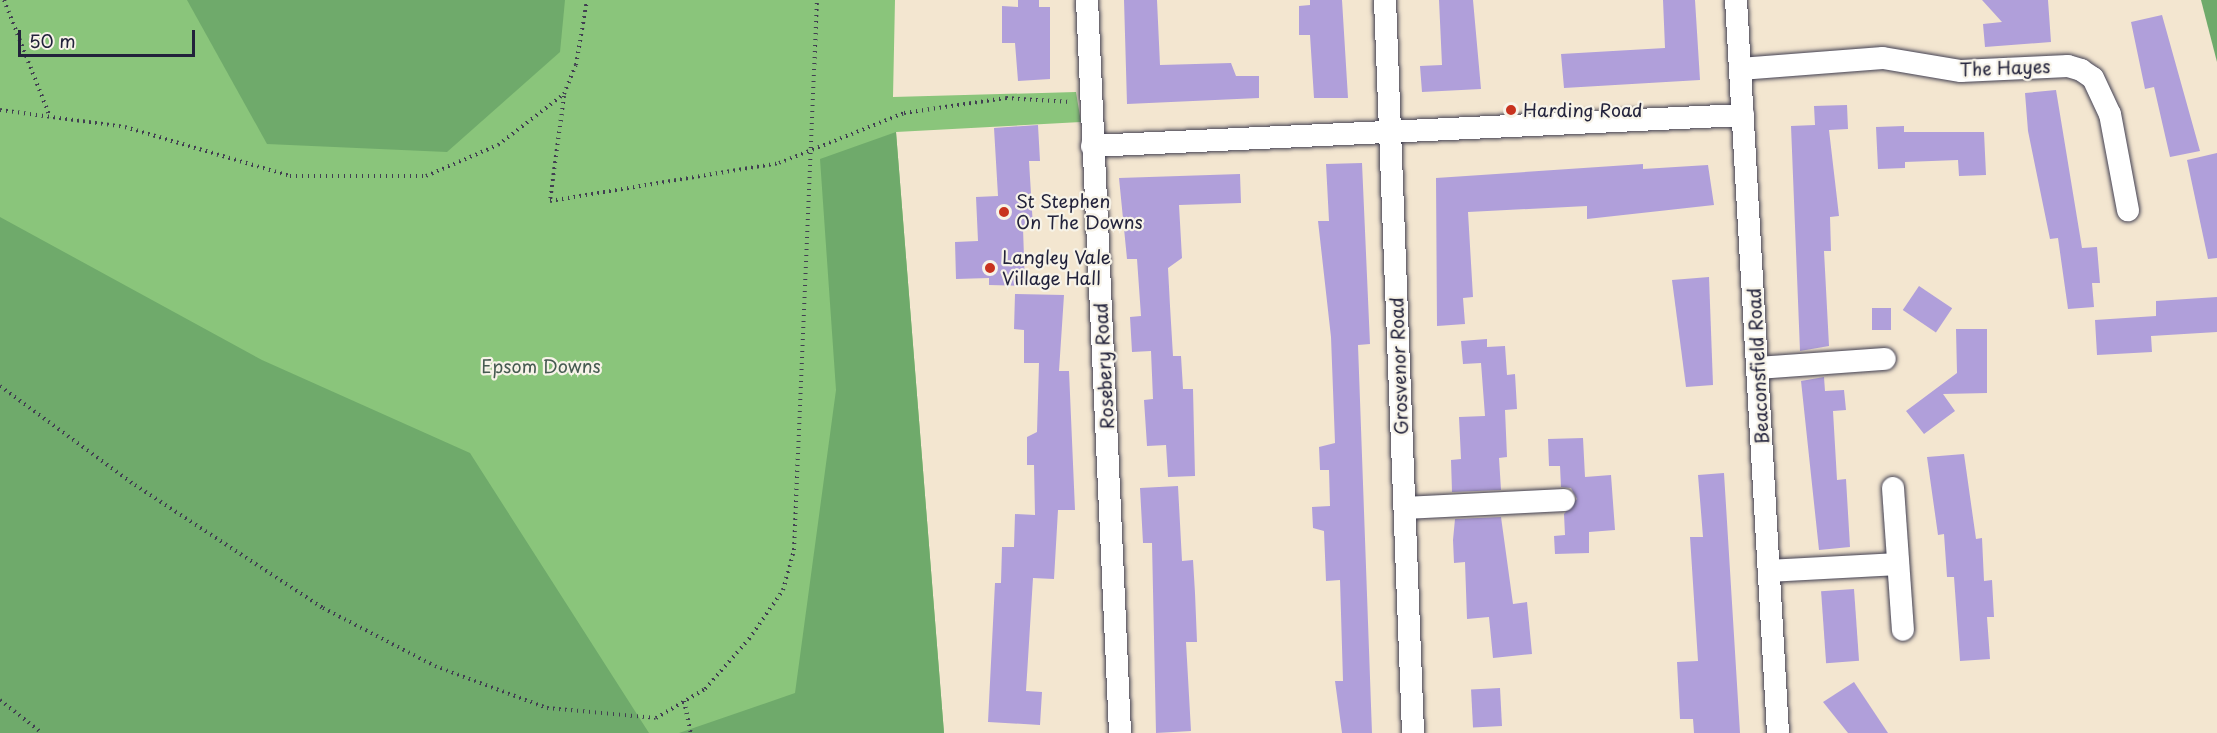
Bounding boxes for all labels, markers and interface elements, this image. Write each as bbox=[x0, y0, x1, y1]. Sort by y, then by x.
scale bar bbox=[21, 18, 198, 56]
text: 50 m bbox=[29, 27, 76, 54]
street label: The Hayes bbox=[1959, 56, 2051, 80]
place label: Harding Road bbox=[1523, 99, 1643, 121]
marker: Harding Road bbox=[1504, 103, 1518, 117]
place label: St Stephen On The Downs bbox=[1016, 191, 1143, 234]
marker: St Stephen On The Downs bbox=[997, 205, 1011, 219]
place label: Langley Vale Village Hall bbox=[1002, 247, 1113, 290]
marker: Langley Vale Village Hall bbox=[983, 261, 997, 275]
street label: Beaconsfield Road bbox=[1743, 287, 1773, 445]
street label: Grosvenor Road bbox=[1386, 297, 1412, 435]
street label: Rosebery Road bbox=[1090, 302, 1118, 430]
park label: Epsom Downs bbox=[481, 355, 601, 377]

